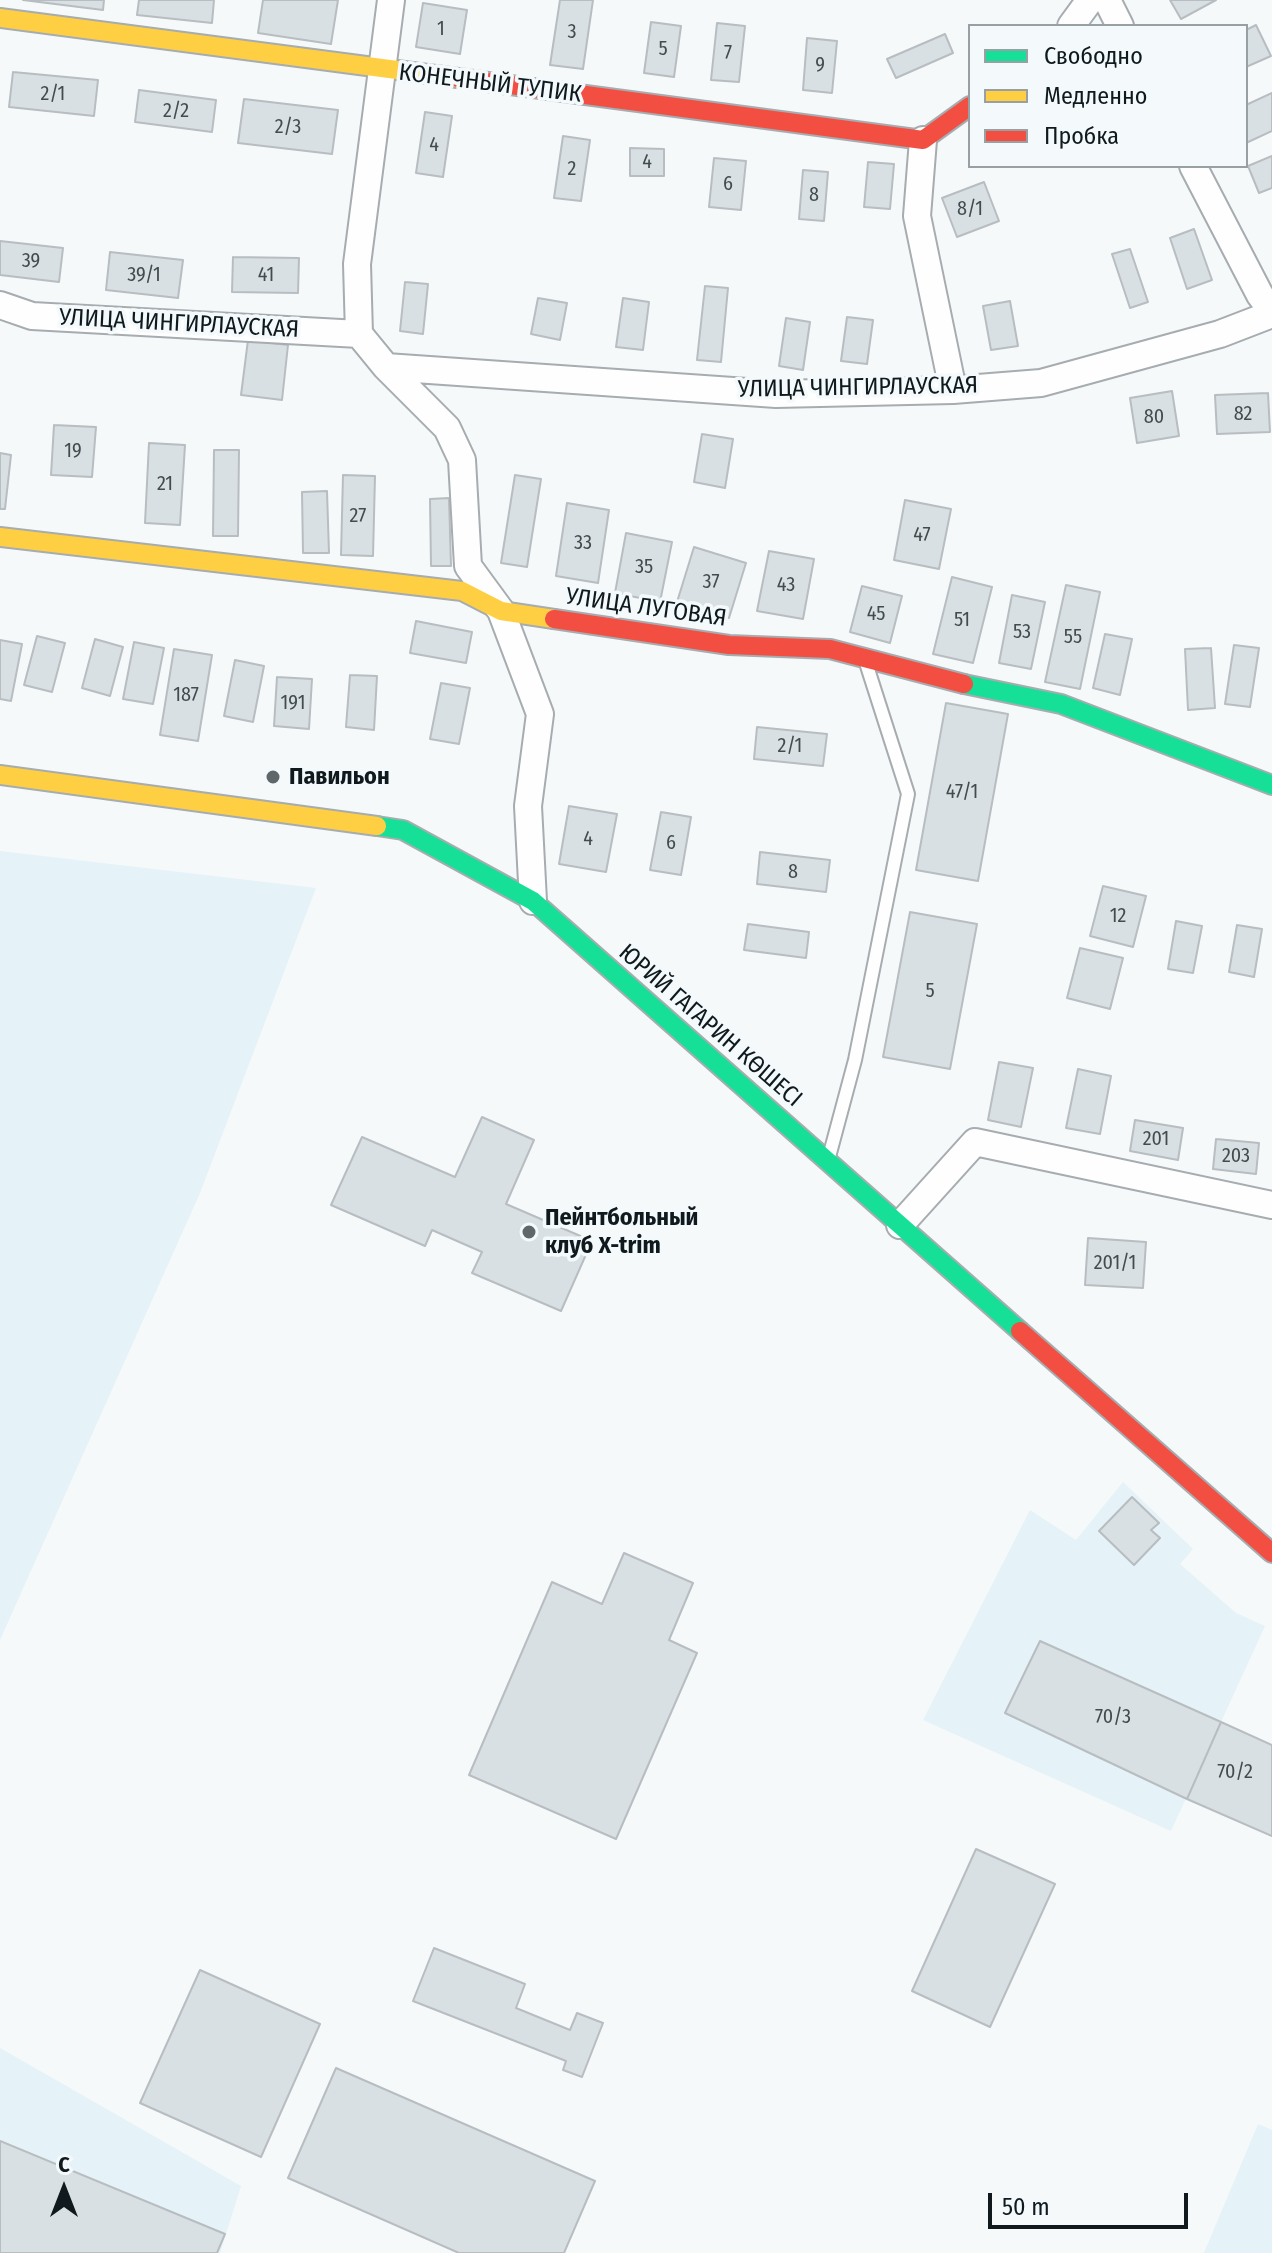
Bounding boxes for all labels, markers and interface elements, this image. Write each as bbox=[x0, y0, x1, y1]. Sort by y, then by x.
house number: 1 bbox=[437, 17, 445, 41]
house number: 3 bbox=[567, 20, 577, 44]
legend bbox=[968, 24, 1248, 168]
house number: 5 bbox=[658, 37, 668, 61]
house number: 7 bbox=[724, 41, 732, 65]
text: Свободно bbox=[1044, 42, 1143, 70]
house number: 9 bbox=[815, 53, 825, 77]
street label: КОНЕЧНЫЙ ТУПИК bbox=[397, 59, 583, 109]
house number: 2/1 bbox=[41, 82, 65, 106]
text: Медленно bbox=[1044, 82, 1147, 110]
house number: 2/2 bbox=[163, 99, 189, 123]
house number: 2/3 bbox=[275, 115, 301, 139]
text: Пробка bbox=[1044, 122, 1119, 150]
house number: 4 bbox=[429, 133, 439, 157]
house number: 4 bbox=[642, 150, 652, 174]
house number: 2 bbox=[568, 157, 576, 181]
house number: 6 bbox=[723, 172, 733, 196]
house number: 8 bbox=[809, 183, 819, 207]
house number: 8/1 bbox=[957, 197, 983, 221]
house number: 39 bbox=[22, 249, 40, 273]
house number: 39/1 bbox=[127, 263, 161, 287]
house number: 41 bbox=[258, 263, 274, 287]
street label: УЛИЦА ЧИНГИРЛАУСКАЯ bbox=[58, 303, 300, 345]
street label: УЛИЦА ЧИНГИРЛАУСКАЯ bbox=[738, 372, 978, 404]
house number: 82 bbox=[1234, 402, 1252, 426]
house number: 80 bbox=[1144, 405, 1164, 429]
house number: 19 bbox=[64, 439, 82, 463]
house number: 21 bbox=[157, 472, 173, 496]
house number: 27 bbox=[350, 504, 366, 528]
house number: 47 bbox=[913, 523, 931, 547]
house number: 33 bbox=[574, 531, 592, 555]
house number: 35 bbox=[635, 555, 653, 579]
house number: 37 bbox=[702, 570, 720, 594]
house number: 43 bbox=[777, 573, 795, 597]
street label: УЛИЦА ЛУГОВАЯ bbox=[564, 582, 728, 634]
house number: 45 bbox=[867, 602, 885, 626]
house number: 51 bbox=[954, 608, 970, 632]
house number: 53 bbox=[1013, 620, 1031, 644]
house number: 55 bbox=[1064, 625, 1082, 649]
house number: 187 bbox=[173, 683, 199, 707]
house number: 191 bbox=[281, 691, 305, 715]
house number: 2/1 bbox=[778, 734, 802, 758]
place label: Павильон bbox=[289, 763, 390, 791]
marker: Павильон bbox=[264, 768, 282, 786]
house number: 47/1 bbox=[946, 780, 978, 804]
house number: 4 bbox=[583, 827, 593, 851]
house number: 6 bbox=[666, 831, 676, 855]
house number: 8 bbox=[788, 860, 798, 884]
house number: 12 bbox=[1110, 904, 1126, 928]
street label: ЮРИЙ ГАГАРИН КӨШЕСІ bbox=[612, 939, 808, 1113]
house number: 5 bbox=[925, 979, 935, 1003]
house number: 201 bbox=[1143, 1127, 1169, 1151]
house number: 203 bbox=[1222, 1144, 1250, 1168]
place label: Пейнтбольный клуб X-trim bbox=[545, 1204, 698, 1260]
marker: Пейнтбольный клуб X-trim bbox=[520, 1223, 538, 1241]
house number: 201/1 bbox=[1094, 1251, 1136, 1275]
house number: 70/3 bbox=[1095, 1705, 1131, 1729]
house number: 70/2 bbox=[1217, 1760, 1253, 1784]
north arrow bbox=[24, 2149, 104, 2229]
text: С bbox=[58, 2151, 70, 2178]
scale bar bbox=[992, 2177, 1192, 2227]
text: 50 m bbox=[1002, 2193, 1050, 2221]

